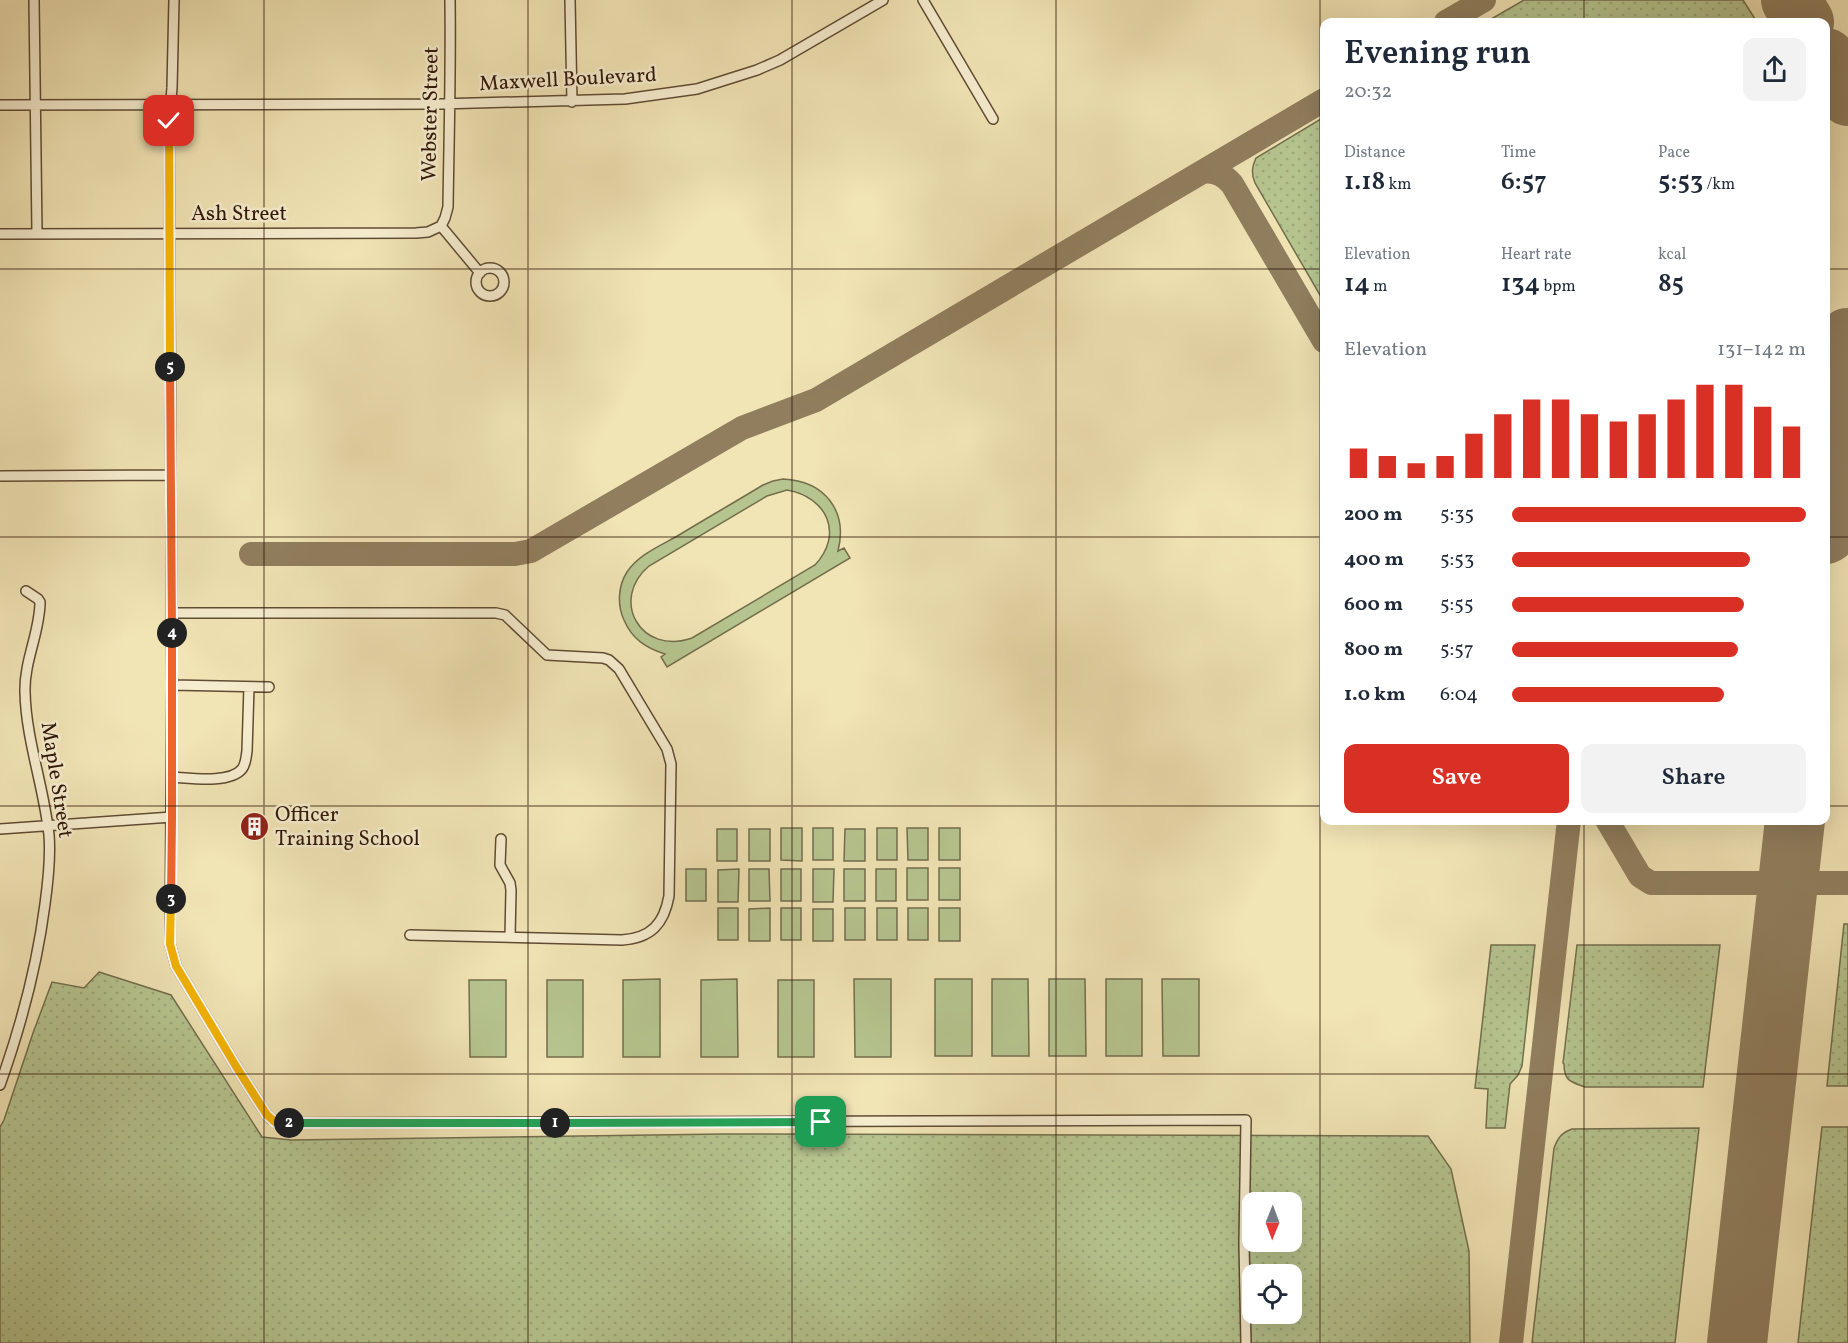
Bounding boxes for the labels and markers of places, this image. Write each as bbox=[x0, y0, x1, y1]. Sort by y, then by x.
pin bbox=[143, 95, 194, 146]
pin: 5 bbox=[155, 352, 185, 382]
pin: 4 bbox=[157, 618, 187, 648]
place label: Officer Training School bbox=[275, 801, 420, 854]
building icon: Officer Training School bbox=[238, 811, 270, 843]
pin: 3 bbox=[156, 884, 186, 914]
pin bbox=[795, 1096, 846, 1147]
pin: 2 bbox=[274, 1108, 304, 1138]
pin: 1 bbox=[540, 1108, 570, 1138]

